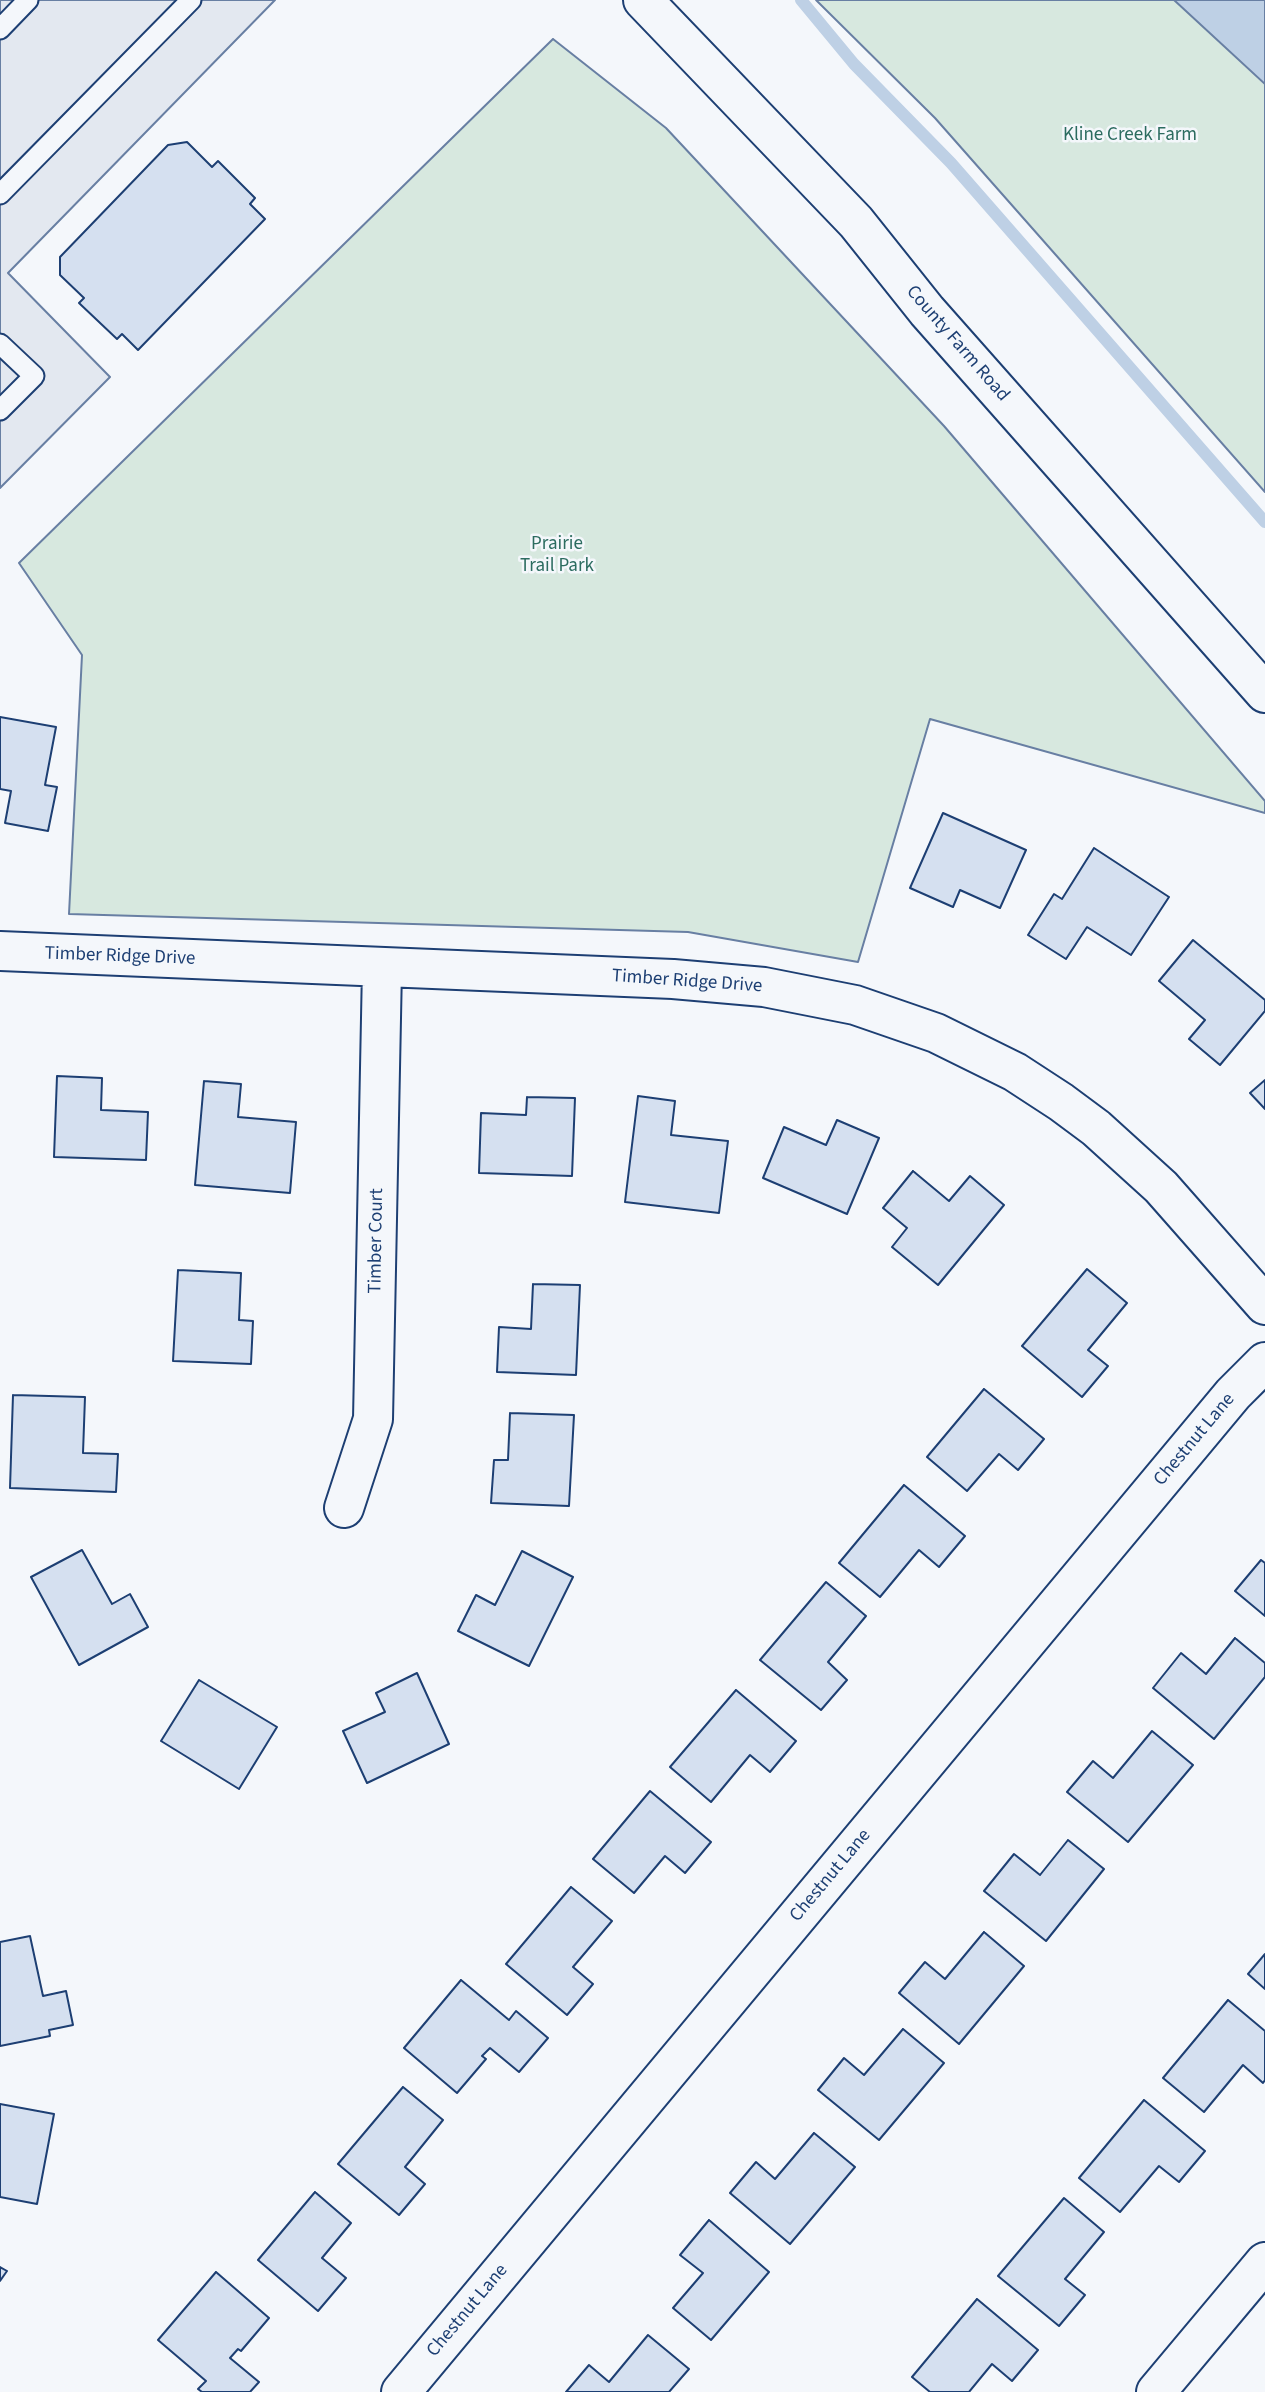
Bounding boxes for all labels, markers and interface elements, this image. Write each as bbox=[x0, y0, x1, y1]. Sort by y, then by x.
park label: Kline Creek Farm bbox=[1063, 125, 1197, 147]
street label: County Farm Road bbox=[900, 281, 1014, 407]
park label: Prairie Trail Park bbox=[520, 534, 594, 578]
street label: Timber Ridge Drive bbox=[44, 943, 196, 971]
street label: Timber Ridge Drive bbox=[611, 965, 763, 999]
street label: Timber Court bbox=[365, 1188, 389, 1294]
street label: Chestnut Lane bbox=[1150, 1389, 1240, 1491]
street label: Chestnut Lane bbox=[786, 1825, 876, 1927]
street label: Chestnut Lane bbox=[423, 2260, 513, 2362]

